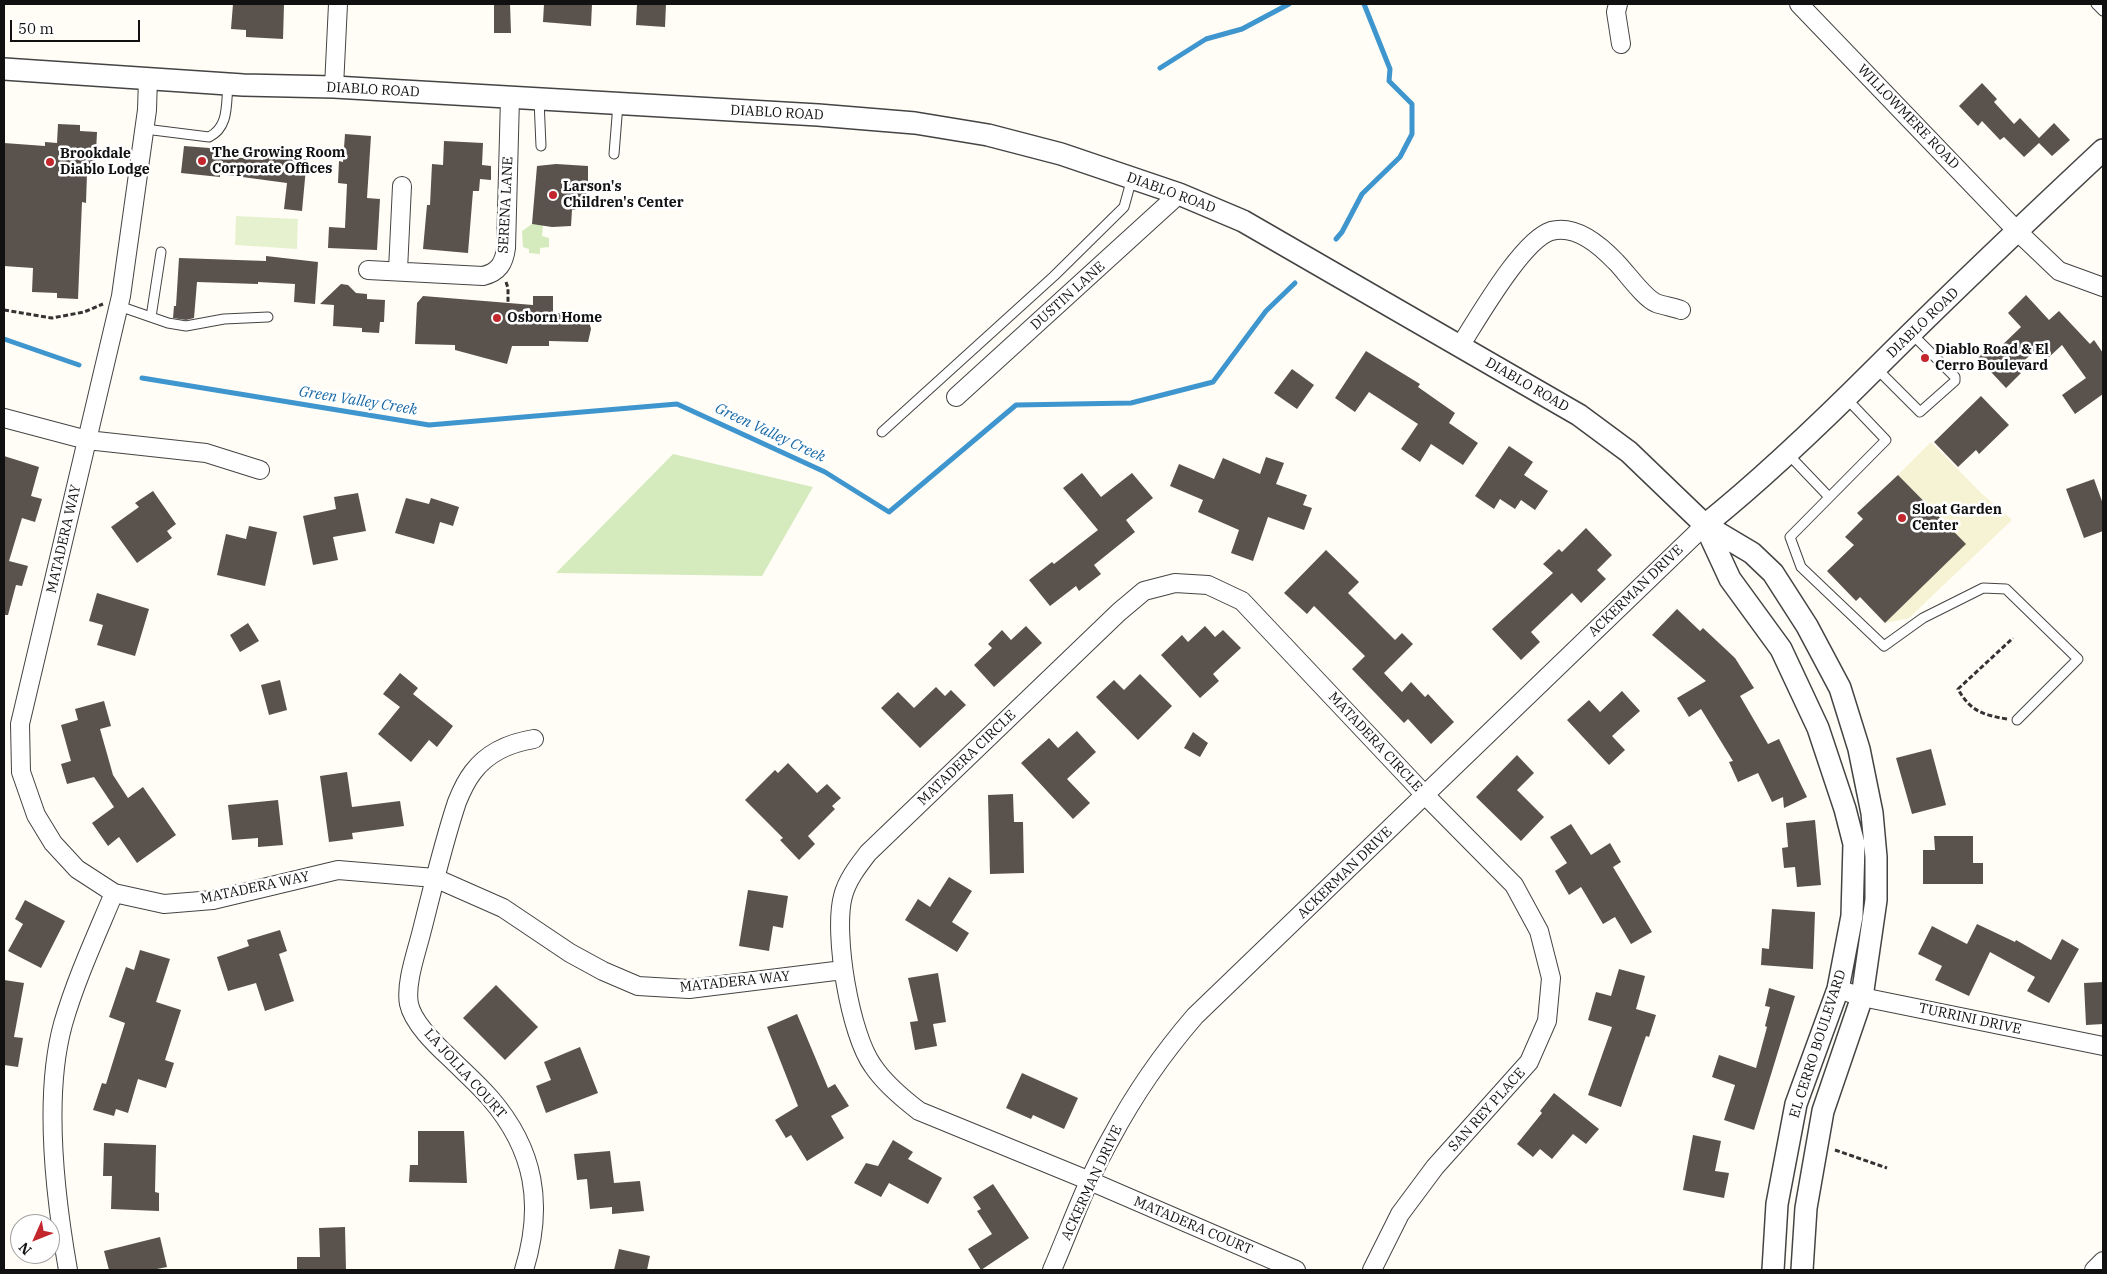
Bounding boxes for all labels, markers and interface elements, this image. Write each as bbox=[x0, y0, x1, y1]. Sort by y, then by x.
scale bar bbox=[12, 10, 142, 42]
text: 50 m bbox=[18, 19, 54, 38]
street label: WILLOWMERE ROAD bbox=[1854, 61, 1962, 173]
street label: DIABLO ROAD bbox=[326, 79, 420, 101]
street label: DIABLO ROAD bbox=[730, 102, 824, 124]
place label: The Growing Room Corporate Offices bbox=[212, 145, 345, 178]
place label: Brookdale Diablo Lodge bbox=[60, 146, 150, 178]
marker: The Growing Room Corporate Offices bbox=[196, 155, 208, 167]
marker: Brookdale Diablo Lodge bbox=[44, 156, 56, 168]
street label: SERENA LANE bbox=[495, 156, 517, 254]
street label: DIABLO ROAD bbox=[1124, 169, 1218, 217]
place label: Larson's Children's Center bbox=[563, 179, 684, 212]
marker: Larson's Children's Center bbox=[547, 189, 559, 201]
street label: DUSTIN LANE bbox=[1027, 258, 1109, 334]
street label: DIABLO ROAD bbox=[1884, 284, 1962, 362]
place label: Osborn Home bbox=[507, 310, 602, 326]
marker: Osborn Home bbox=[491, 312, 503, 324]
place label: Diablo Road & El Cerro Boulevard bbox=[1935, 342, 2049, 374]
marker: Diablo Road & El Cerro Boulevard bbox=[1919, 352, 1931, 364]
street label: DIABLO ROAD bbox=[1482, 354, 1572, 416]
water label: Green Valley Creek bbox=[297, 383, 419, 419]
water label: Green Valley Creek bbox=[712, 400, 828, 466]
street label: MATADERA WAY bbox=[43, 483, 85, 595]
place label: Sloat Garden Center bbox=[1912, 502, 2002, 534]
marker: Sloat Garden Center bbox=[1896, 512, 1908, 524]
street label: ACKERMAN DRIVE bbox=[1585, 542, 1687, 640]
street label: MATADERA CIRCLE bbox=[1325, 689, 1425, 795]
street label: MATADERA CIRCLE bbox=[914, 707, 1020, 809]
street label: ACKERMAN DRIVE bbox=[1294, 824, 1396, 922]
street label: MATADERA WAY bbox=[199, 868, 311, 908]
street label: MATADERA WAY bbox=[679, 968, 791, 996]
street label: EL CERRO BOULEVARD bbox=[1786, 968, 1850, 1120]
street label: TURRINI DRIVE bbox=[1917, 1000, 2023, 1038]
street label: LA JOLLA COURT bbox=[420, 1026, 510, 1122]
street label: SAN REY PLACE bbox=[1445, 1065, 1529, 1155]
street label: ACKERMAN DRIVE bbox=[1058, 1123, 1126, 1243]
street label: MATADERA COURT bbox=[1131, 1193, 1255, 1259]
north arrow bbox=[10, 1214, 60, 1264]
text: N bbox=[15, 1238, 35, 1259]

